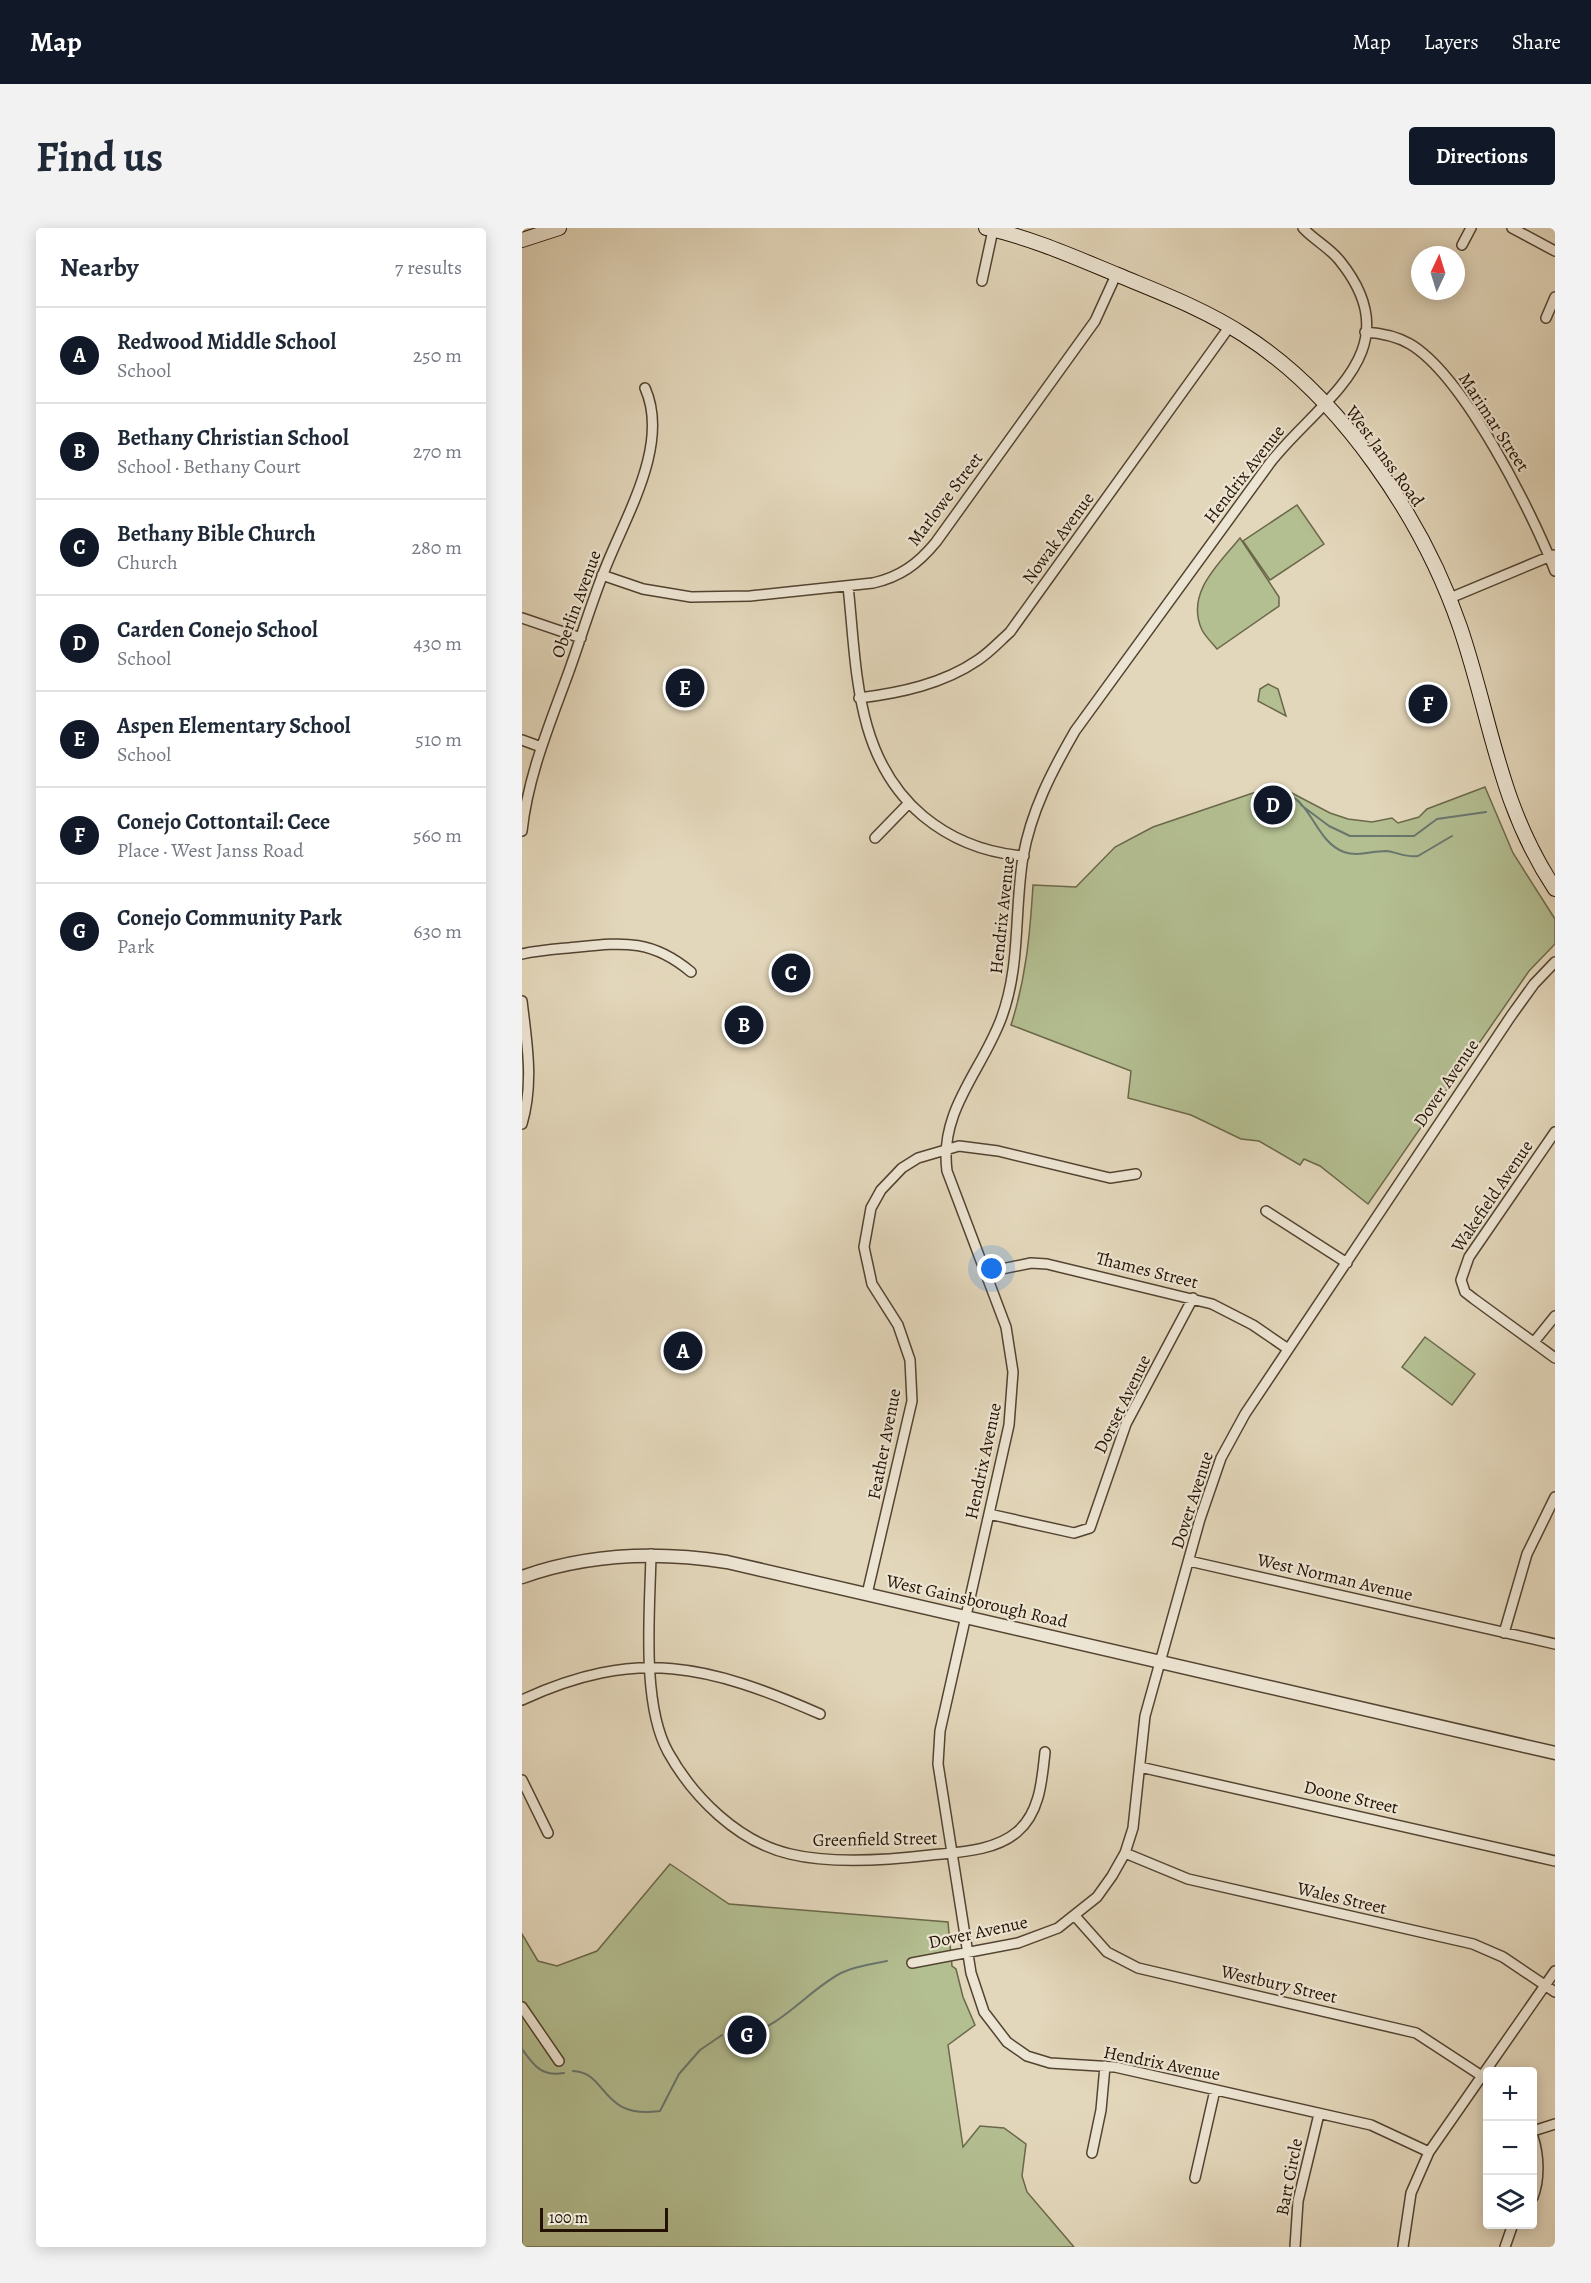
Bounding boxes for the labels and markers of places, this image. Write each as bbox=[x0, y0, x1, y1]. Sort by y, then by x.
pin: E bbox=[666, 666, 704, 710]
pin: F bbox=[1408, 682, 1448, 726]
pin: D bbox=[1254, 782, 1293, 828]
pin: C bbox=[772, 950, 810, 996]
pin: B bbox=[724, 1002, 764, 1048]
pin: A bbox=[664, 1328, 702, 1374]
pin: G bbox=[728, 2012, 766, 2058]

